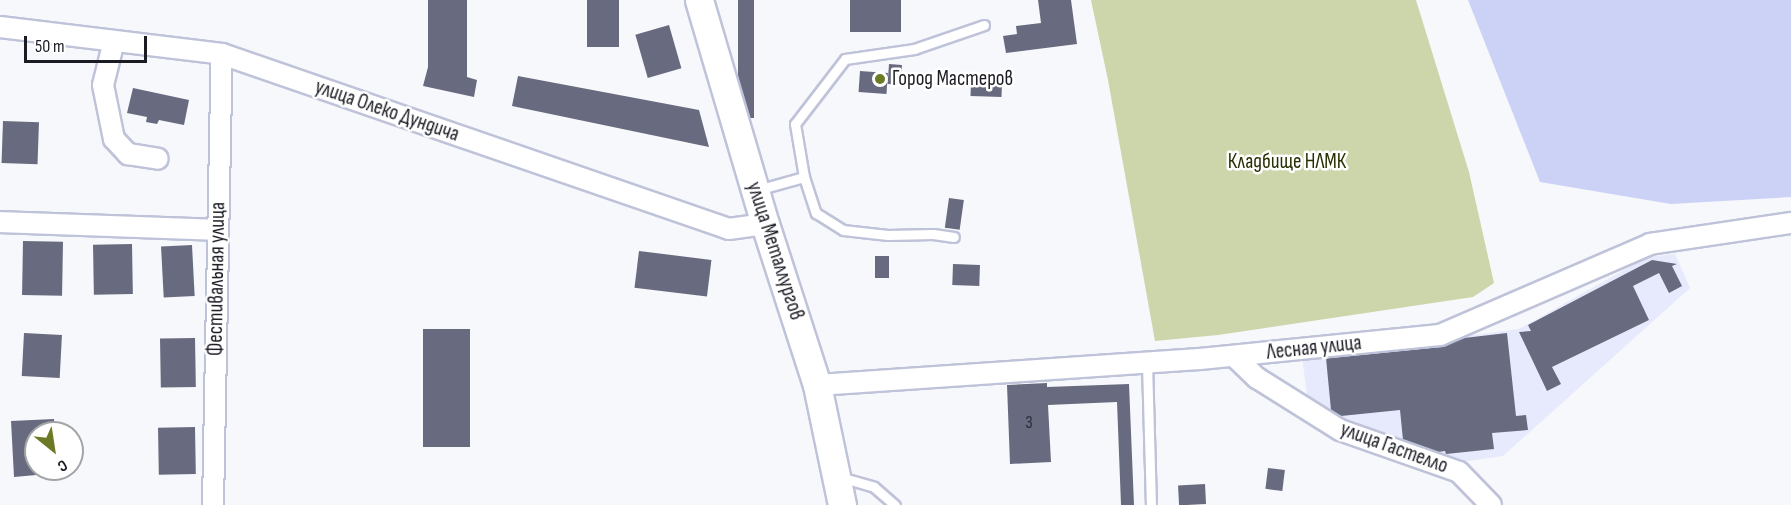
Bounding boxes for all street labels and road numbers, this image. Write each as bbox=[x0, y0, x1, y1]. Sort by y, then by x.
street label: улица Олеко Дундича bbox=[312, 75, 462, 147]
street label: улица Металлургов bbox=[741, 179, 809, 323]
street label: Фестивальная улица bbox=[203, 202, 231, 356]
street label: Лесная улица bbox=[1265, 330, 1363, 366]
street label: улица Гастелло bbox=[1337, 417, 1451, 479]

